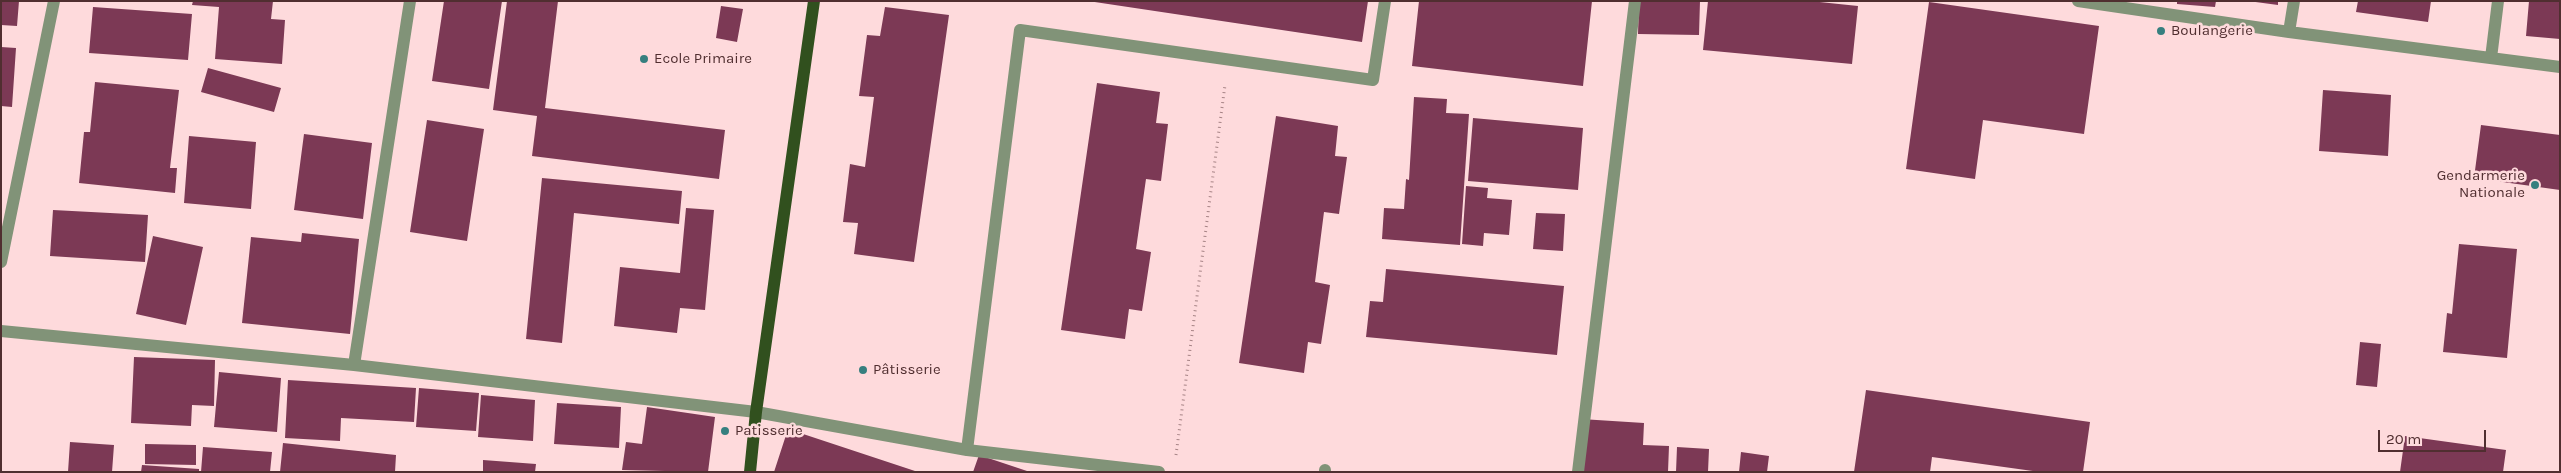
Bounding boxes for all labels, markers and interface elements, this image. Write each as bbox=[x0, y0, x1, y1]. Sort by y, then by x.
place label: Boulangerie bbox=[2171, 22, 2253, 40]
marker: Boulangerie bbox=[2155, 25, 2167, 37]
place label: Ecole Primaire bbox=[654, 50, 752, 68]
marker: Ecole Primaire bbox=[638, 53, 650, 65]
place label: Gendarmerie Nationale bbox=[2437, 167, 2525, 202]
marker: Gendarmerie Nationale bbox=[2529, 179, 2541, 191]
place label: Pâtisserie bbox=[873, 361, 941, 379]
marker: Pâtisserie bbox=[857, 364, 869, 376]
scale bar bbox=[2381, 420, 2488, 452]
place label: Patisserie bbox=[735, 422, 803, 440]
marker: Patisserie bbox=[719, 425, 731, 437]
text: 20 m bbox=[2386, 430, 2421, 448]

